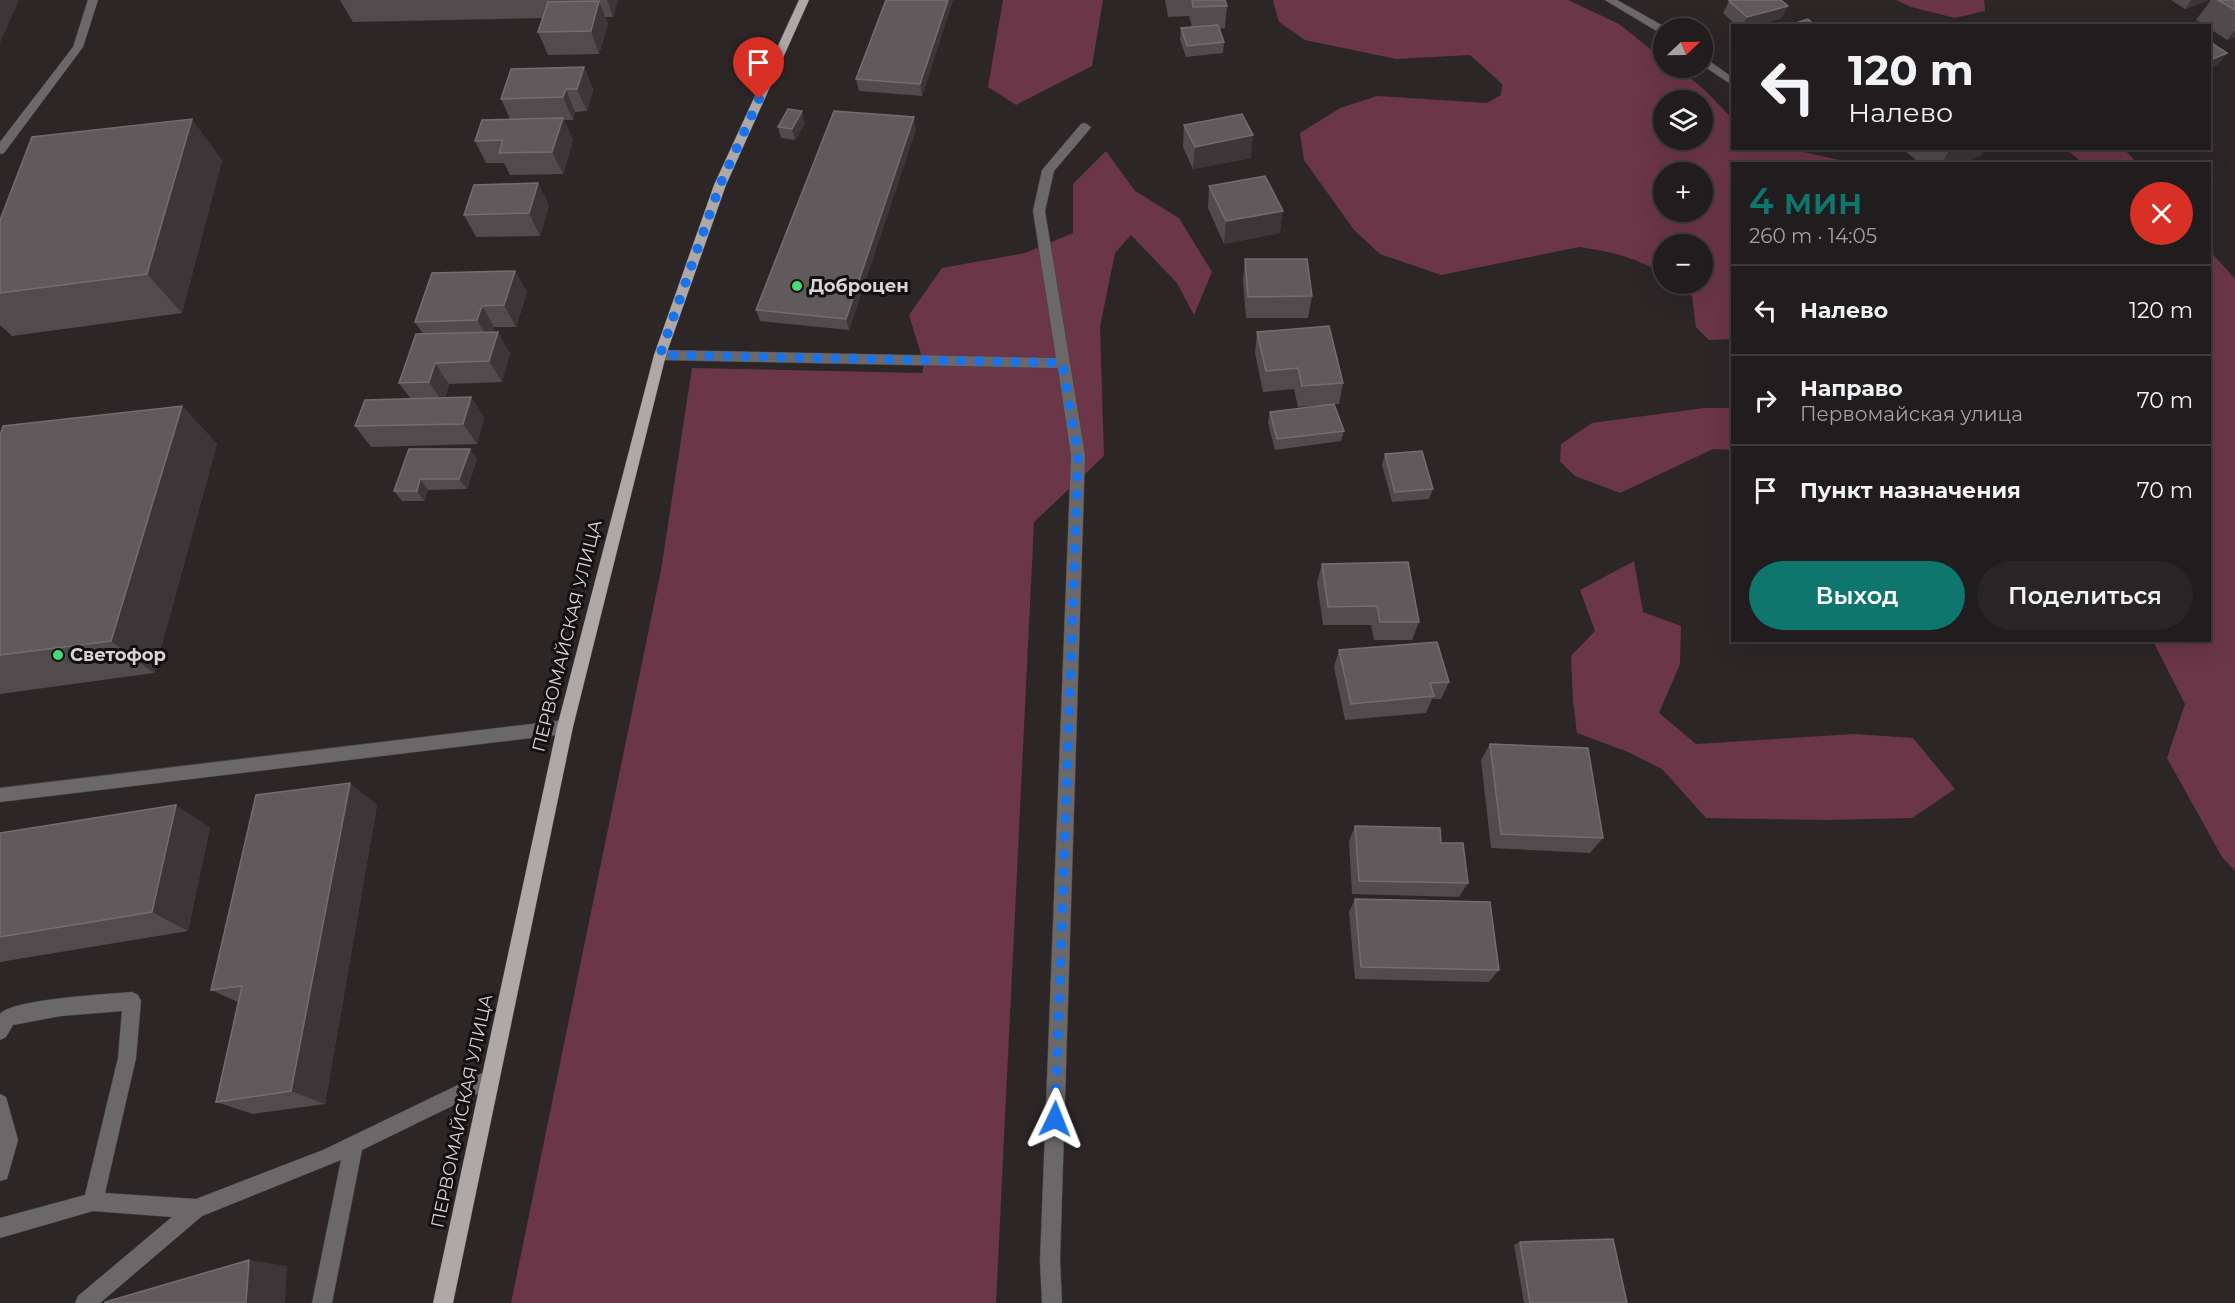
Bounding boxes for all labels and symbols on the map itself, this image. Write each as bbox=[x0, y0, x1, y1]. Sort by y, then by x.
north arrow bbox=[1653, 18, 1713, 78]
pin bbox=[733, 37, 784, 99]
place label: Доброцен bbox=[809, 275, 909, 297]
marker: Доброцен bbox=[790, 279, 804, 293]
street label: ПЕРВОМАЙСКАЯ УЛИЦА bbox=[527, 517, 607, 754]
place label: Светофор bbox=[70, 644, 166, 666]
marker: Светофор bbox=[51, 648, 65, 662]
street label: ПЕРВОМАЙСКАЯ УЛИЦА bbox=[426, 992, 498, 1230]
position arrow bbox=[1023, 1087, 1087, 1151]

